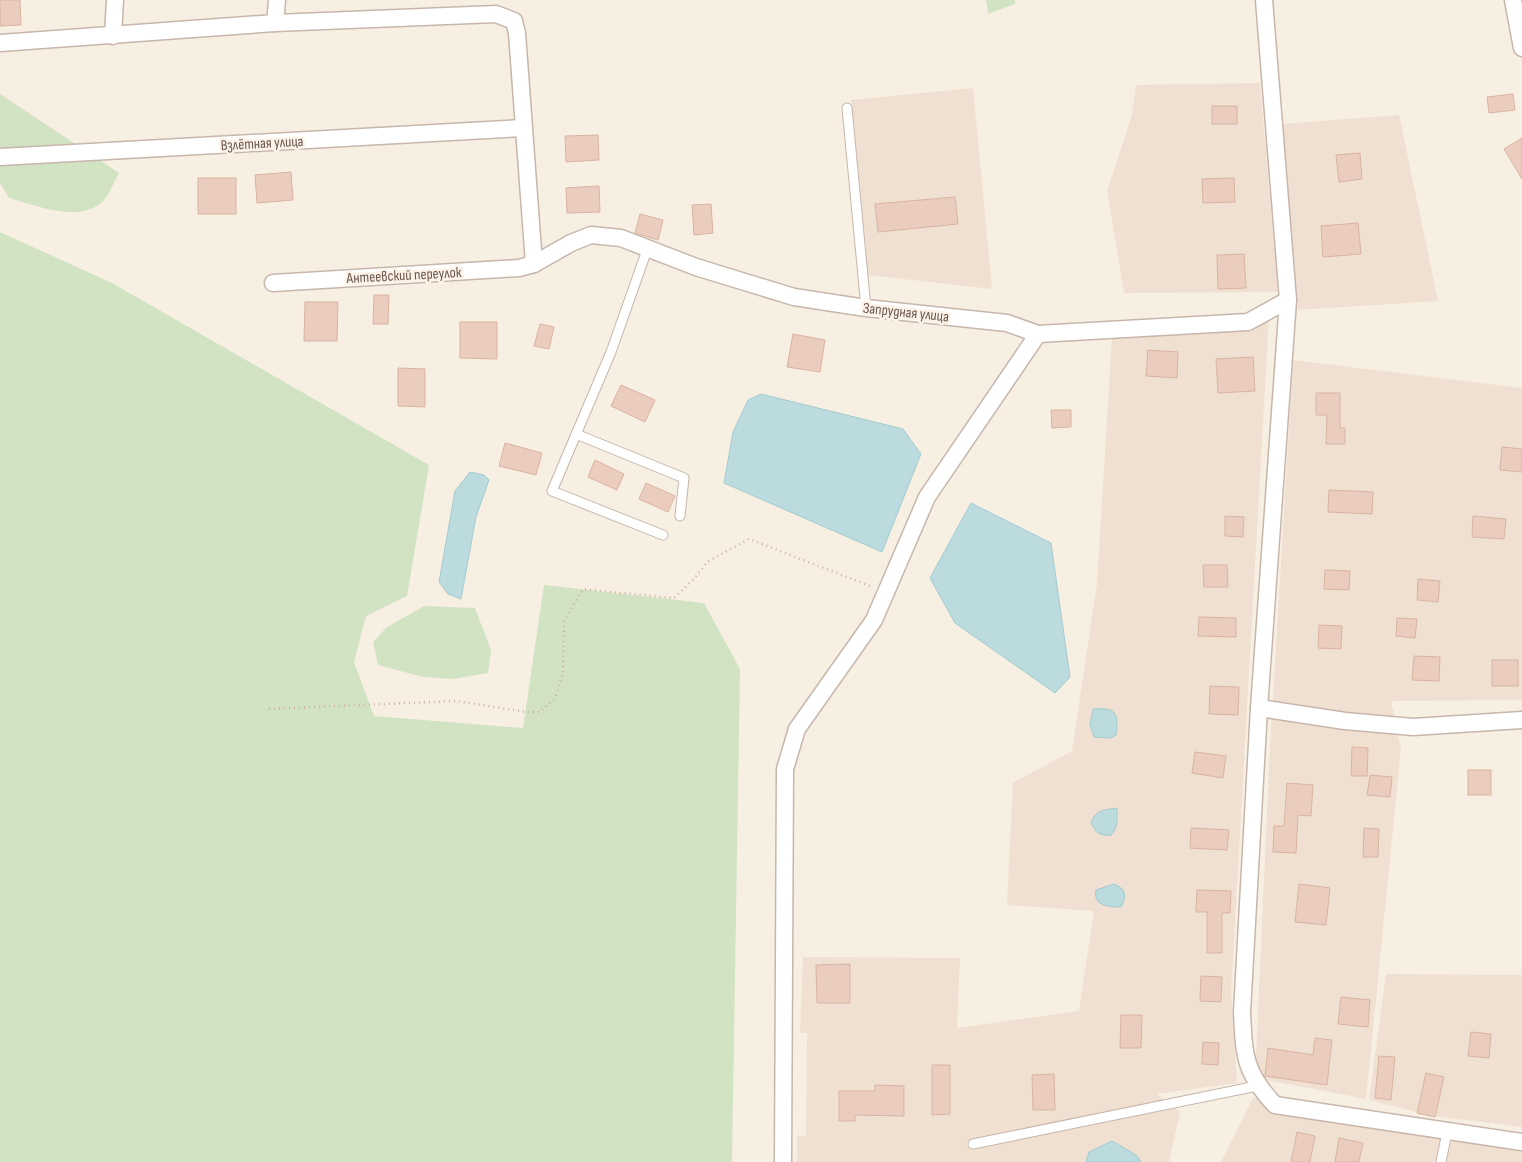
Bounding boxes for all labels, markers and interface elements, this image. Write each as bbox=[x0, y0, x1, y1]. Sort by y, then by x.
street label: Взлётная улица bbox=[220, 132, 304, 155]
street label: Антеевский переулок bbox=[345, 263, 462, 288]
street label: Запрудная улица bbox=[862, 299, 950, 326]

